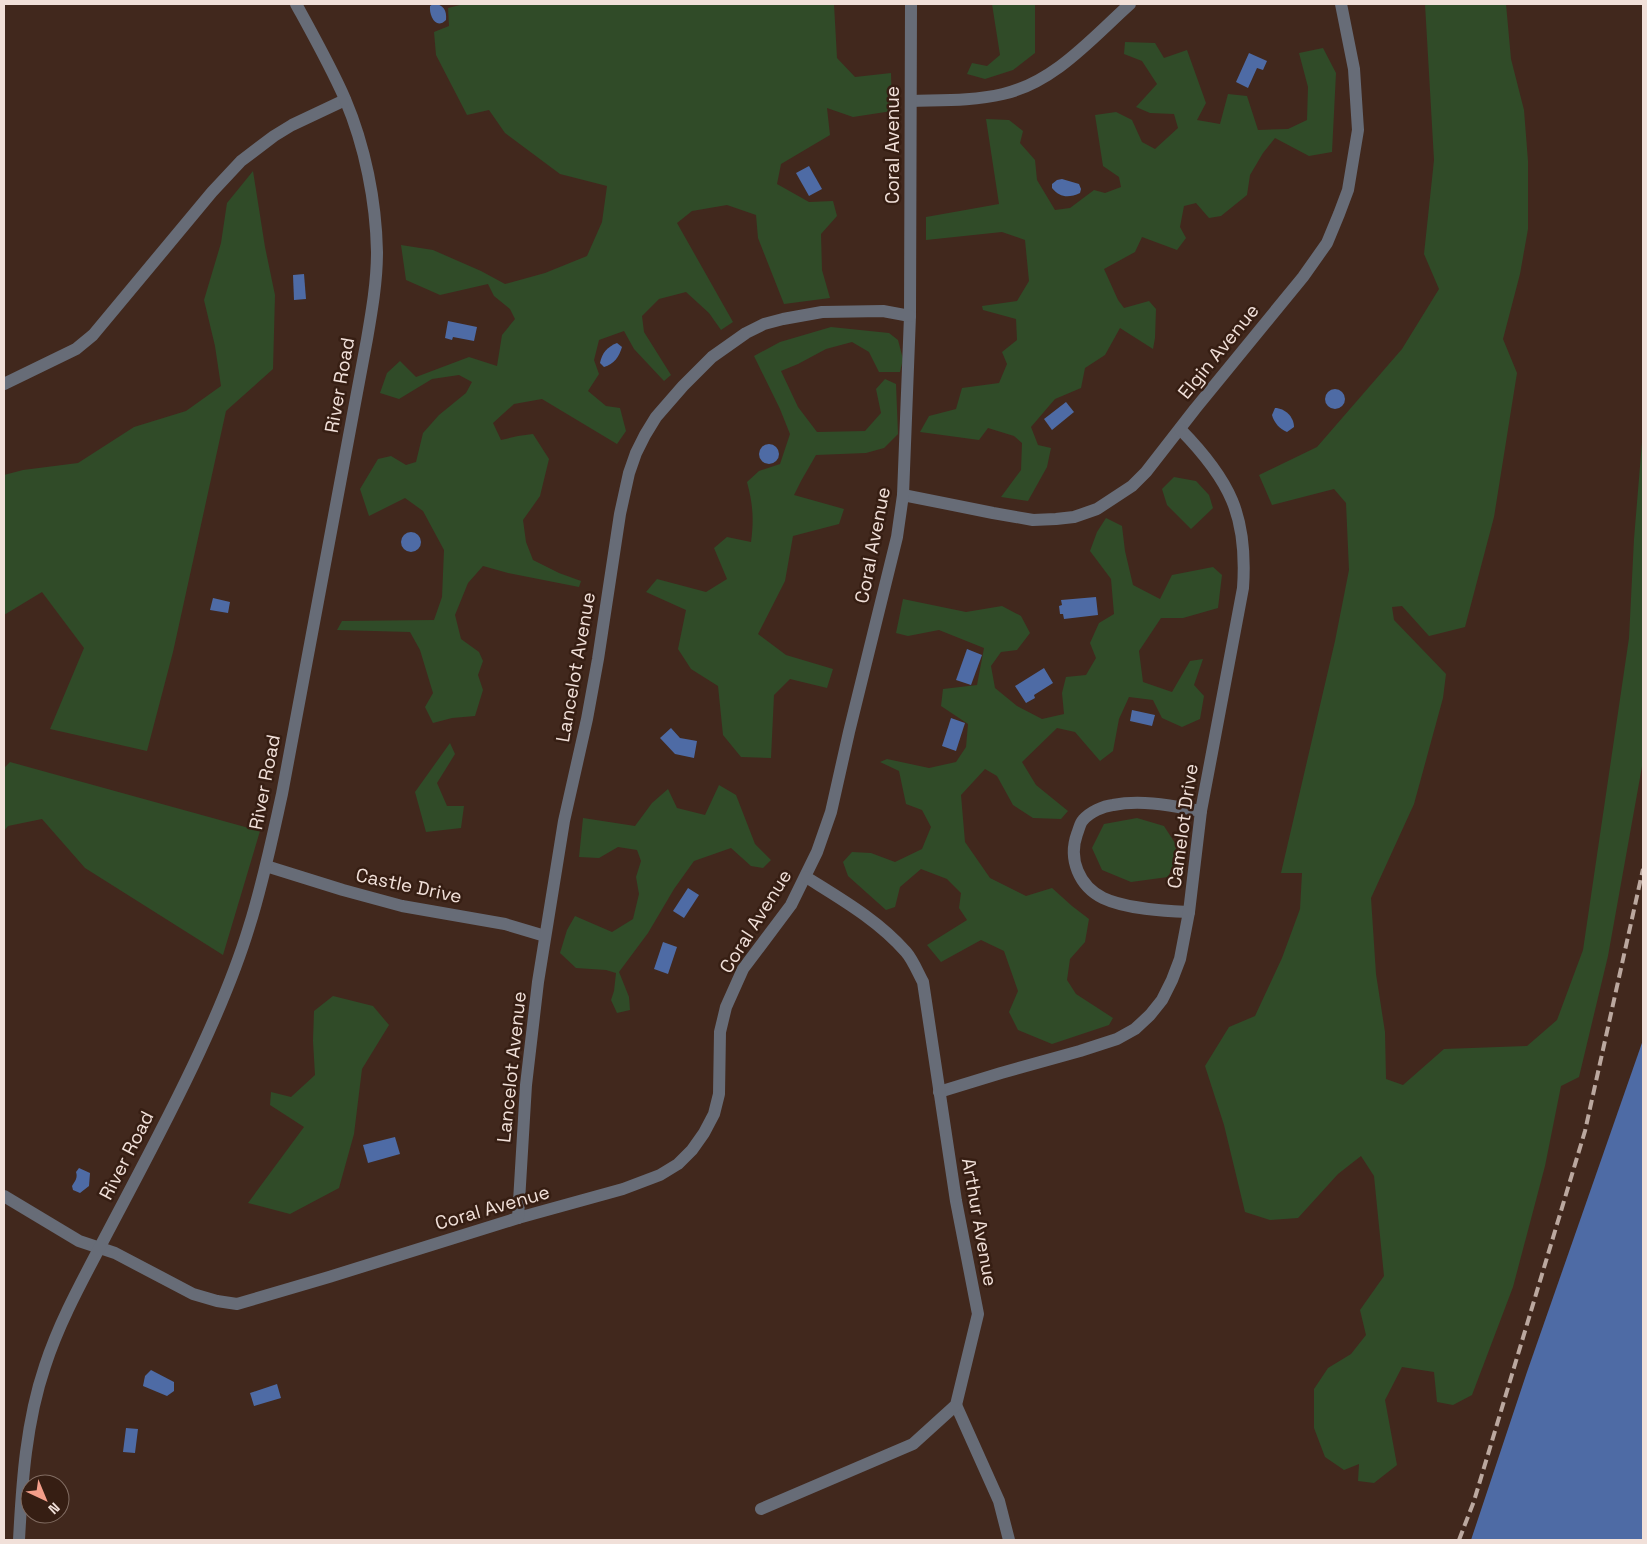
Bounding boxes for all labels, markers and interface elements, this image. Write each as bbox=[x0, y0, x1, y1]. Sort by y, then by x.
street label: Coral Avenue bbox=[880, 86, 905, 204]
street label: Elgin Avenue bbox=[1172, 299, 1264, 404]
street label: River Road bbox=[319, 335, 360, 435]
street label: Coral Avenue bbox=[849, 485, 896, 605]
street label: Lancelot Avenue bbox=[550, 590, 601, 744]
street label: River Road bbox=[243, 732, 286, 832]
street label: Camelot Drive bbox=[1161, 762, 1204, 890]
street label: Castle Drive bbox=[354, 862, 464, 909]
street label: Coral Avenue bbox=[714, 865, 797, 978]
street label: Lancelot Avenue bbox=[491, 990, 532, 1144]
street label: River Road bbox=[93, 1107, 159, 1204]
street label: Arthur Avenue bbox=[956, 1156, 1003, 1288]
street label: Coral Avenue bbox=[432, 1179, 552, 1236]
north arrow bbox=[20, 1474, 70, 1524]
text: N bbox=[44, 1499, 64, 1518]

